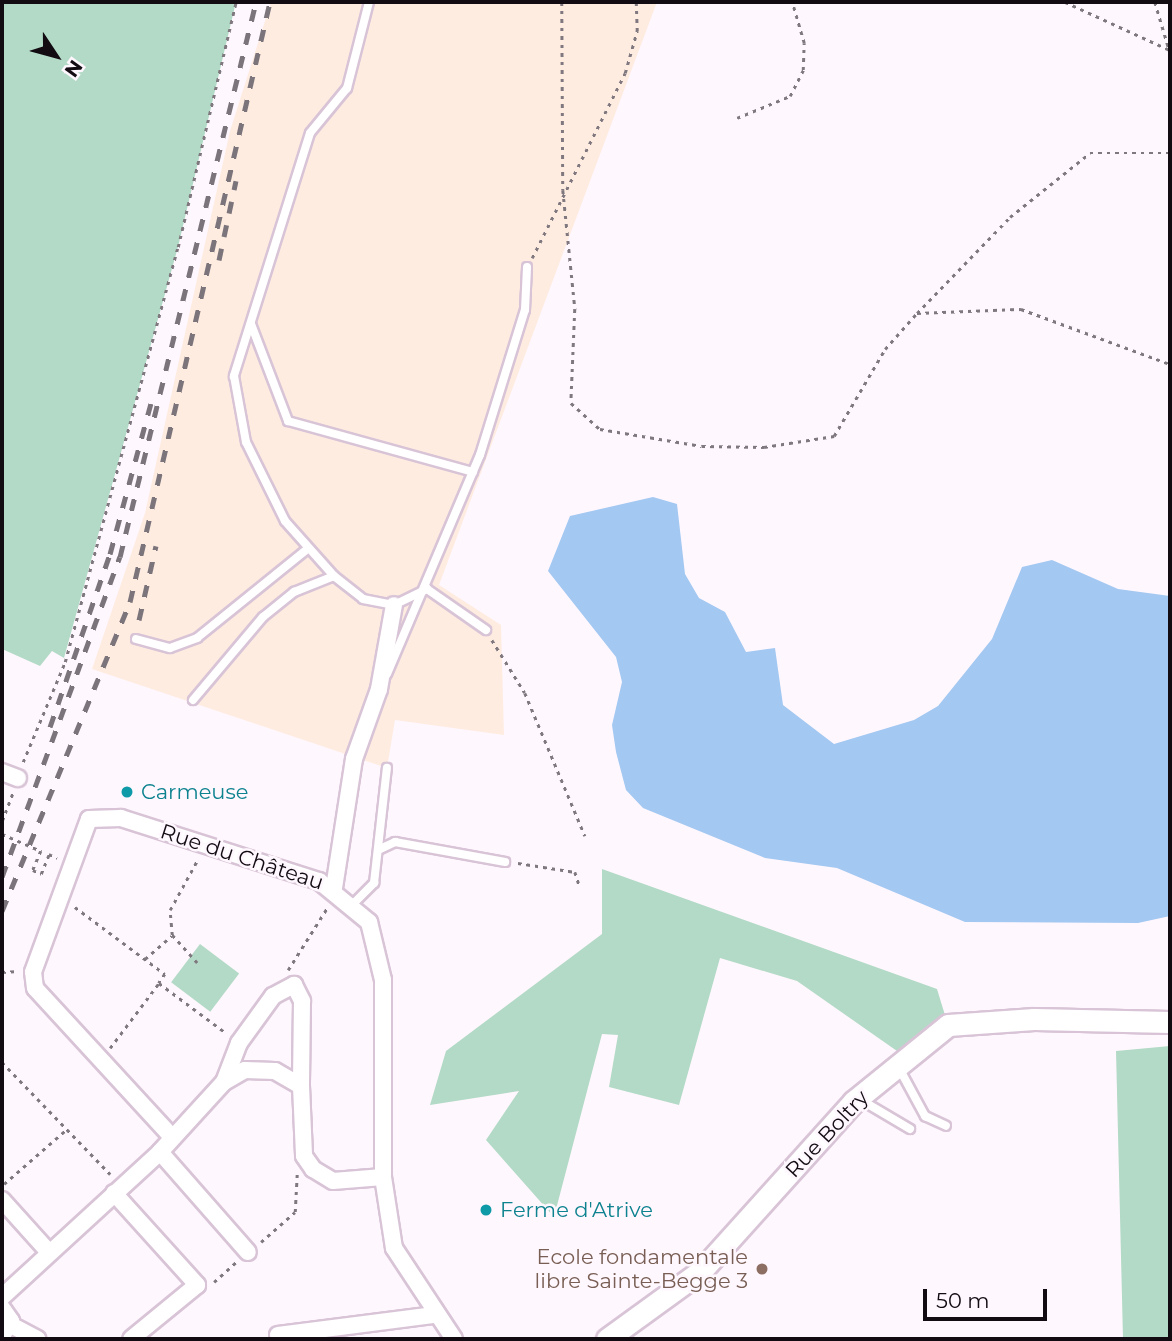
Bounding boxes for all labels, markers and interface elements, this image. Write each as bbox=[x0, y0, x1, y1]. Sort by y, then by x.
north arrow bbox=[21, 21, 91, 91]
text: N bbox=[60, 56, 87, 82]
place label: Carmeuse bbox=[141, 779, 248, 805]
marker: Carmeuse bbox=[119, 784, 135, 800]
street label: Rue du Château bbox=[157, 819, 327, 895]
street label: Rue Boltry bbox=[780, 1085, 874, 1183]
place label: Ferme d'Atrive bbox=[500, 1197, 653, 1223]
marker: Ferme d'Atrive bbox=[478, 1202, 494, 1218]
place label: Ecole fondamentale libre Sainte-Begge 3 bbox=[535, 1244, 748, 1294]
marker: Ecole fondamentale libre Sainte-Begge 3 bbox=[754, 1261, 770, 1277]
scale bar bbox=[927, 1274, 1051, 1318]
text: 50 m bbox=[936, 1288, 990, 1313]

